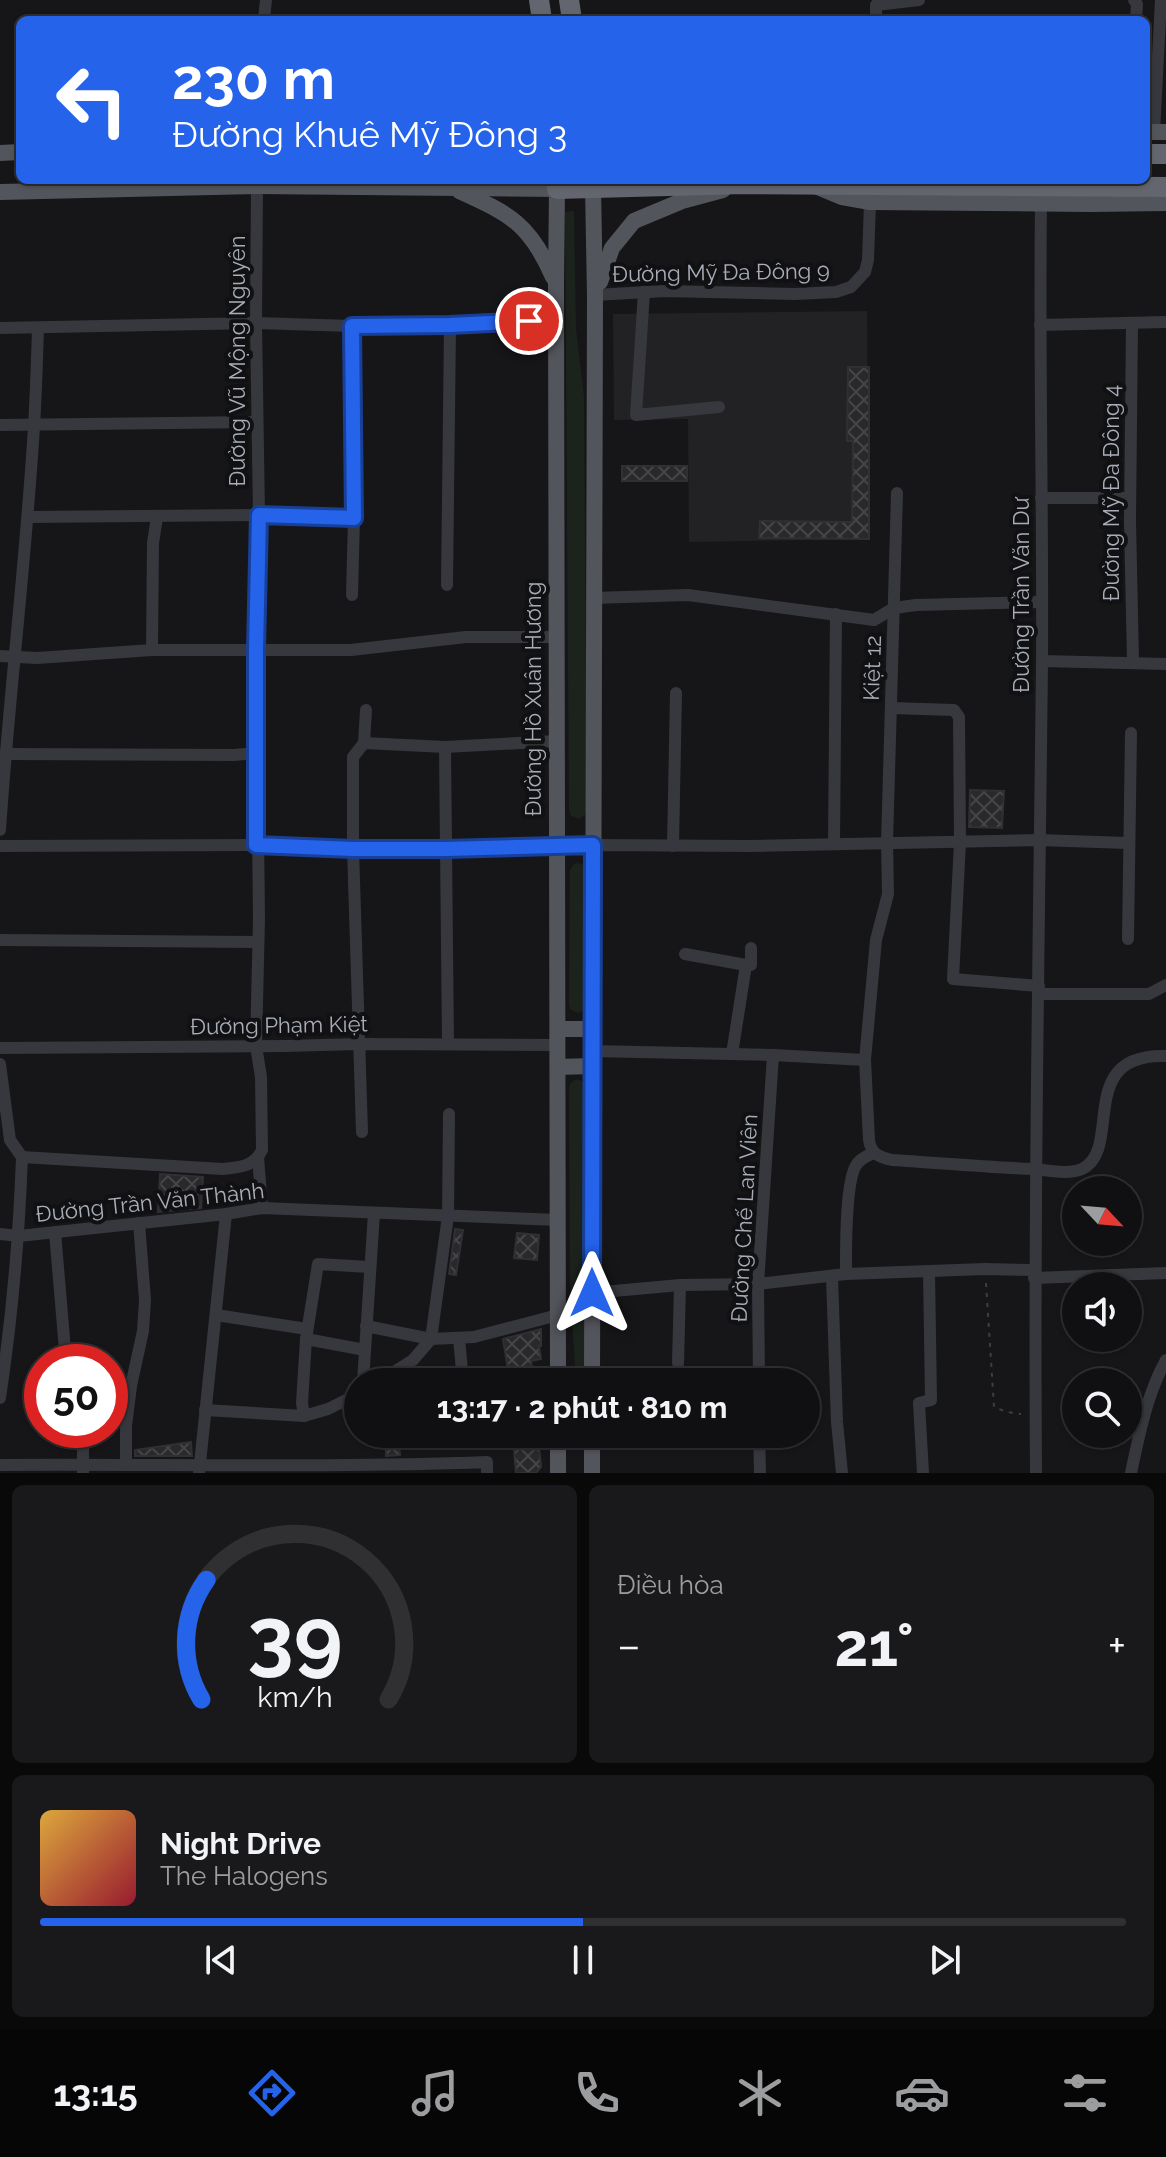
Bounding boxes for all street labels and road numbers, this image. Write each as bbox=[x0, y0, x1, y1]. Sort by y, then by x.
street label: Đường Vũ Mộng Nguyên bbox=[224, 235, 250, 487]
street label: Đường Mỹ Đa Đông 9 bbox=[612, 257, 830, 287]
street label: Đường Mỹ Đa Đông 4 bbox=[1098, 385, 1124, 601]
street label: Đường Trần Văn Dư bbox=[1008, 496, 1034, 693]
street label: Đường Hồ Xuân Hương bbox=[520, 582, 546, 816]
street label: Kiệt 12 bbox=[858, 635, 886, 701]
street label: Đường Phạm Kiệt bbox=[190, 1010, 369, 1040]
street label: Đường Chế Lan Viên bbox=[726, 1113, 762, 1323]
street label: Đường Trần Văn Thành bbox=[34, 1177, 266, 1227]

